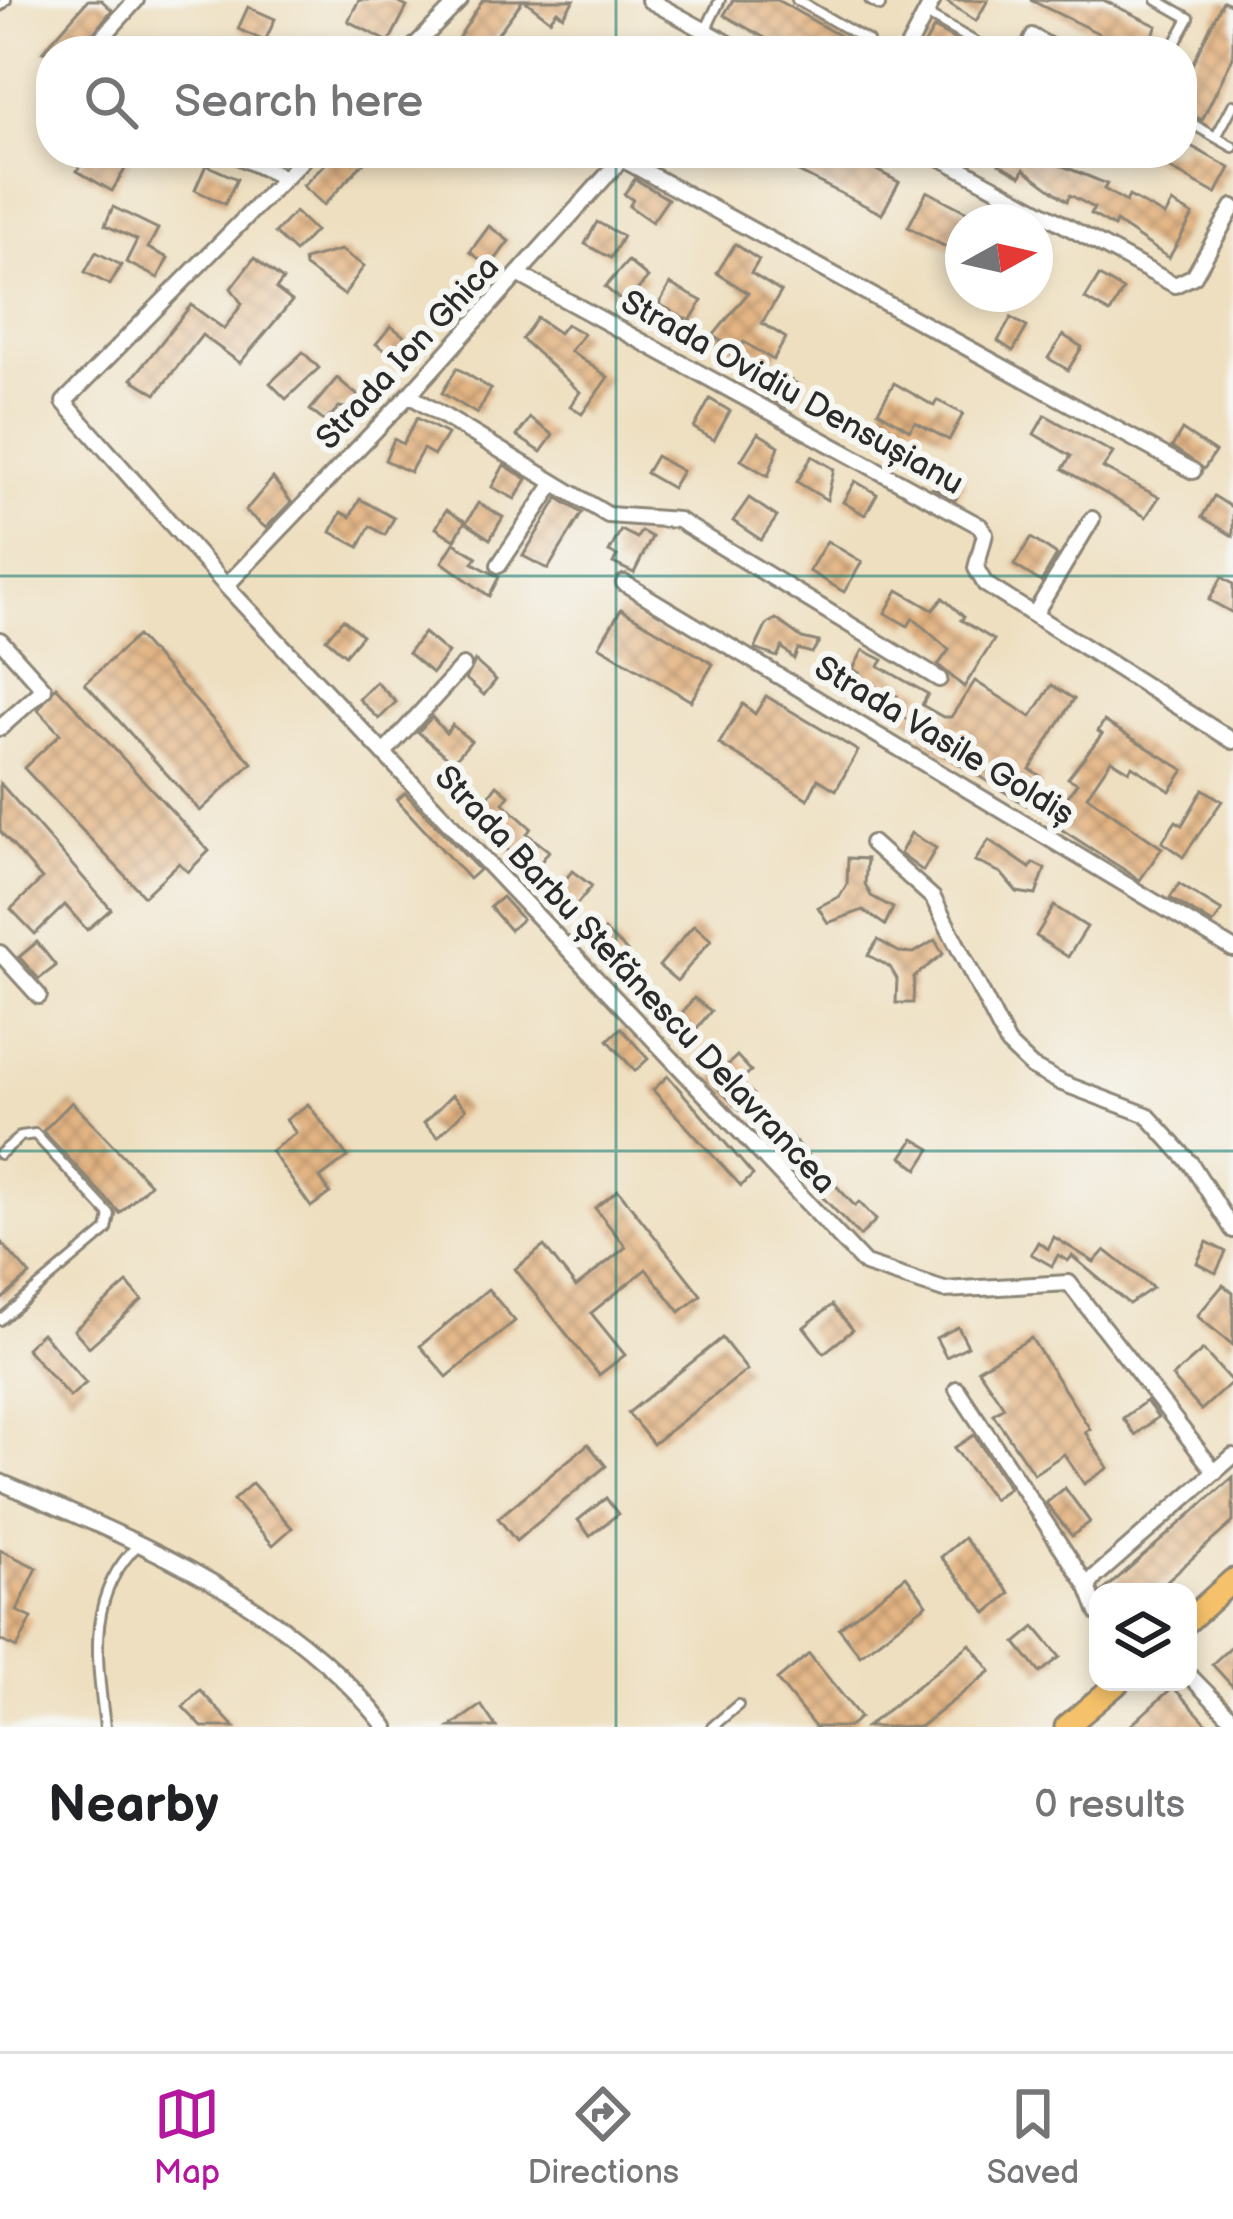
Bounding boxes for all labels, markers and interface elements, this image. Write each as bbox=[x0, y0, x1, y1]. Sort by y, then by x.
search box bbox=[36, 36, 1197, 168]
icon: search bbox=[78, 69, 144, 135]
text: Search here bbox=[174, 75, 423, 130]
north arrow bbox=[945, 204, 1053, 312]
street label: Strada Ion Ghica bbox=[308, 248, 508, 458]
street label: Strada Ovidiu Densușianu bbox=[614, 282, 970, 504]
street label: Strada Vasile Goldiș bbox=[807, 648, 1081, 834]
street label: Strada Barbu Ștefănescu Delavrancea bbox=[426, 758, 844, 1202]
map controls bbox=[1089, 1583, 1197, 1691]
button: layers bbox=[1089, 1583, 1197, 1691]
text: Nearby bbox=[48, 1775, 219, 1836]
text: 0 results bbox=[1034, 1782, 1185, 1829]
tab: Map bbox=[154, 2081, 220, 2193]
tab: Directions bbox=[527, 2081, 679, 2193]
tab: Saved bbox=[987, 2081, 1079, 2193]

